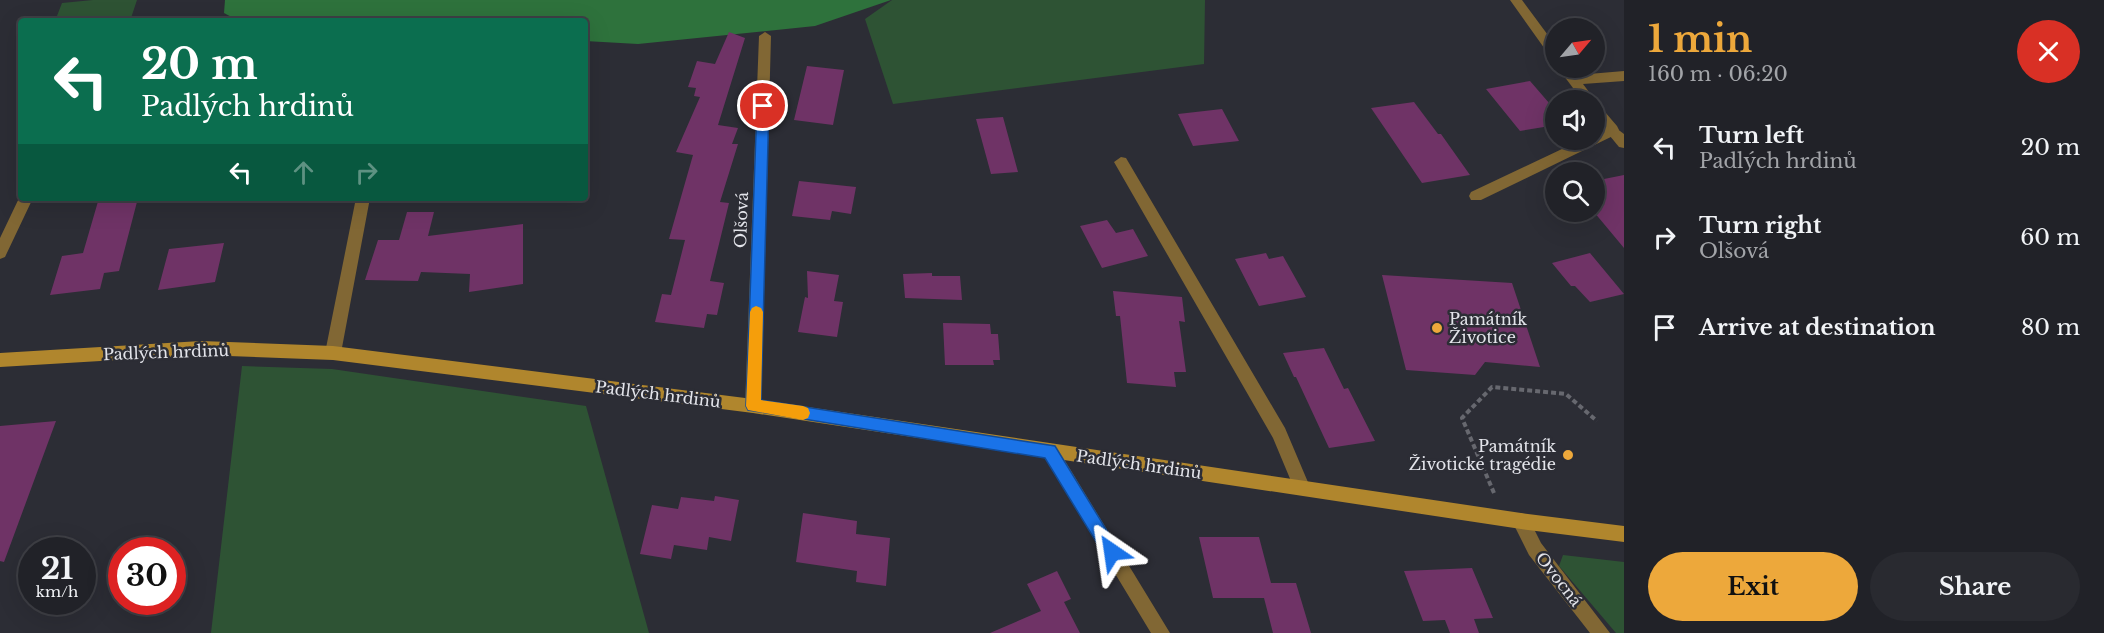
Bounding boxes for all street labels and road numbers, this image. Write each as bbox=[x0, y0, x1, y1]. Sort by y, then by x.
street label: Olšová bbox=[730, 192, 752, 248]
street label: Padlých hrdinů bbox=[103, 340, 230, 364]
street label: Padlých hrdinů bbox=[594, 376, 722, 412]
street label: Padlých hrdinů bbox=[1075, 445, 1203, 483]
street label: Ovocná bbox=[1532, 548, 1586, 610]

